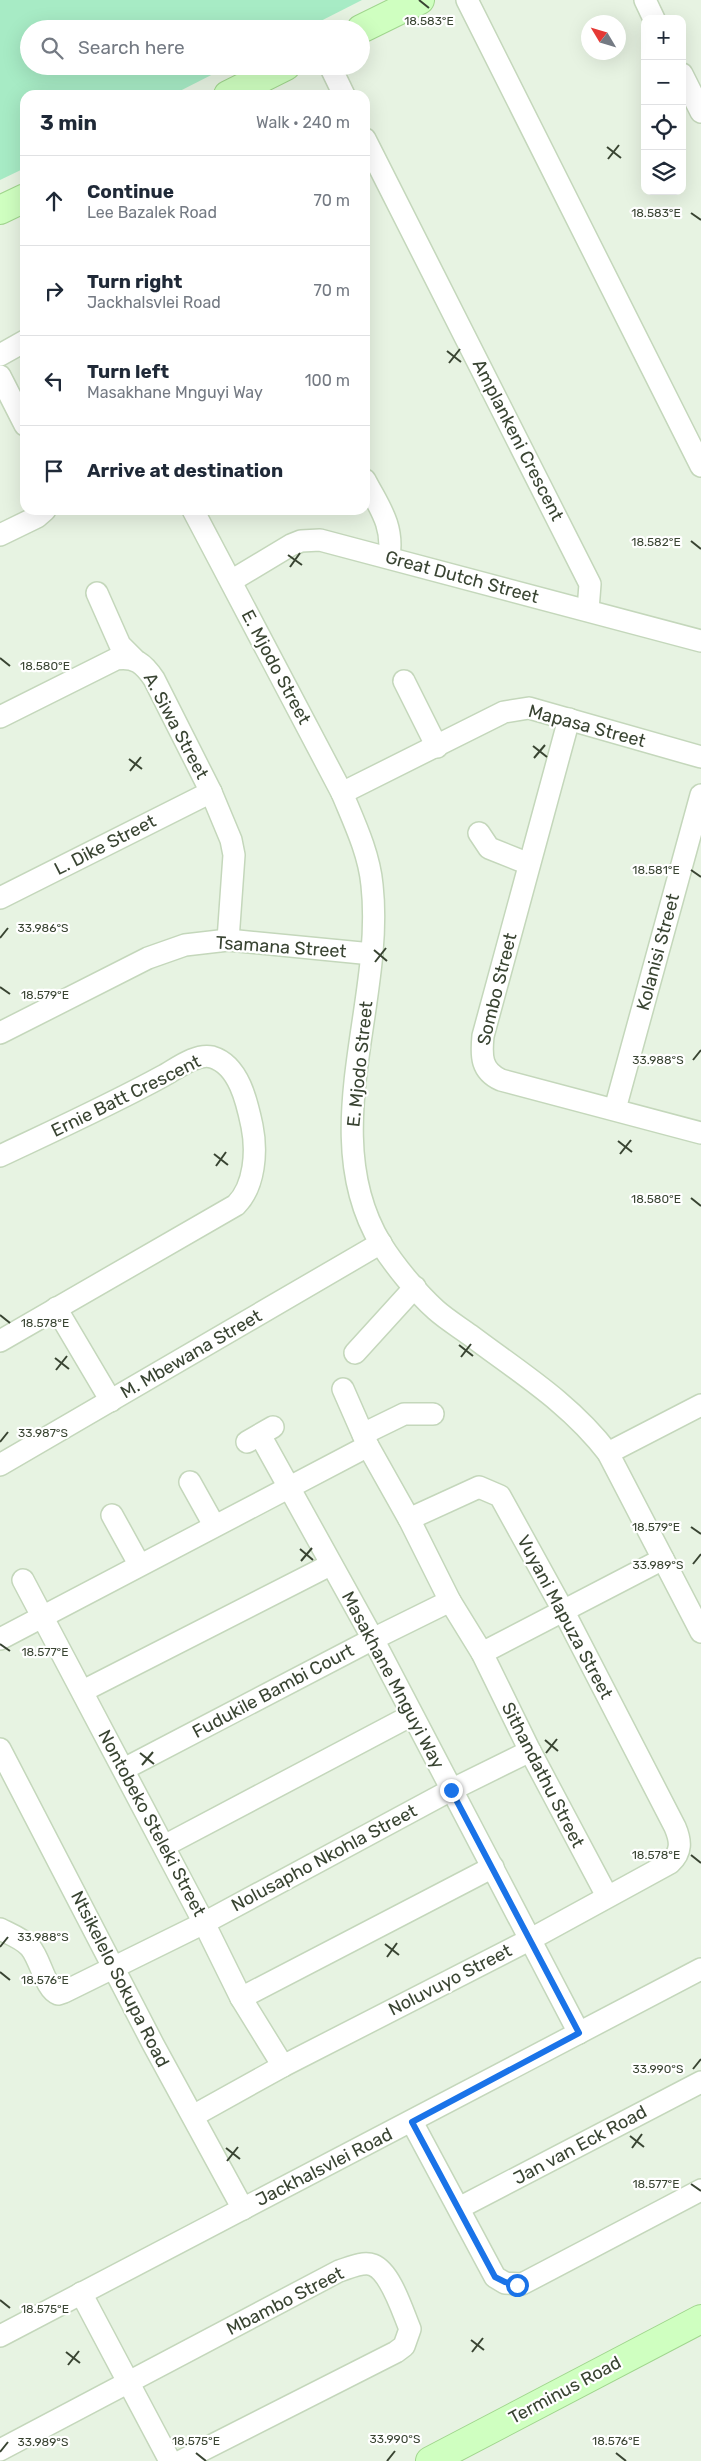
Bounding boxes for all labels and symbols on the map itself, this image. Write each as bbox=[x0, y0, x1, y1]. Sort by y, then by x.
text: 18.583°E bbox=[404, 14, 454, 28]
north arrow bbox=[581, 15, 626, 60]
text: 18.583°E bbox=[631, 206, 681, 220]
street label: Amplankeni Crescent bbox=[468, 356, 568, 524]
text: 18.582°E bbox=[631, 535, 681, 549]
street label: Great Dutch Street bbox=[383, 546, 541, 608]
street label: E. Mjodo Street bbox=[237, 606, 315, 728]
text: 18.580°E bbox=[20, 659, 70, 673]
street label: A. Siwa Street bbox=[139, 669, 213, 783]
street label: Mapasa Street bbox=[526, 700, 648, 752]
street label: L. Dike Street bbox=[50, 810, 160, 880]
text: 18.581°E bbox=[632, 863, 680, 877]
street label: Kolanisi Street bbox=[632, 891, 684, 1013]
text: 33.986°S bbox=[17, 921, 69, 935]
street label: Tsamana Street bbox=[215, 931, 347, 963]
street label: Sombo Street bbox=[472, 931, 522, 1047]
text: 18.579°E bbox=[21, 988, 69, 1002]
street label: E. Mjodo Street bbox=[342, 1000, 378, 1128]
street label: Ernie Batt Crescent bbox=[48, 1050, 204, 1142]
text: 33.988°S bbox=[632, 1053, 684, 1067]
text: 18.580°E bbox=[631, 1192, 681, 1206]
street label: M. Mbewana Street bbox=[117, 1305, 265, 1403]
text: 18.578°E bbox=[21, 1316, 69, 1330]
text: 33.987°S bbox=[18, 1426, 68, 1440]
text: 18.579°E bbox=[632, 1520, 680, 1534]
street label: Vuyani Mapuza Street bbox=[512, 1531, 618, 1703]
text: 33.989°S bbox=[633, 1558, 683, 1572]
street label: Masakhane Mnguyi Way bbox=[337, 1588, 449, 1773]
street label: Fudukile Bambi Court bbox=[189, 1639, 357, 1743]
text: 18.577°E bbox=[21, 1645, 69, 1659]
street label: Sithandathu Street bbox=[497, 1699, 589, 1851]
street label: Nontobeko Steleki Street bbox=[93, 1726, 211, 1920]
route end bbox=[440, 1779, 463, 1802]
street label: Nolusapho Nkohla Street bbox=[227, 1800, 421, 1916]
text: 18.578°E bbox=[632, 1848, 680, 1862]
street label: Ntsikelelo Sokupa Road bbox=[66, 1887, 174, 2071]
text: 33.988°S bbox=[17, 1930, 69, 1944]
street label: Noluvuyo Street bbox=[385, 1939, 515, 2021]
text: 18.576°E bbox=[21, 1973, 69, 1987]
text: 33.990°S bbox=[633, 2062, 683, 2076]
street label: Jan van Eck Road bbox=[510, 2101, 650, 2189]
street label: Jackhalsvlei Road bbox=[252, 2123, 396, 2211]
text: 18.577°E bbox=[632, 2177, 680, 2191]
street label: Mbambo Street bbox=[223, 2262, 347, 2340]
route start bbox=[506, 2274, 529, 2297]
text: 18.575°E bbox=[21, 2302, 69, 2316]
street label: Terminus Road bbox=[505, 2351, 625, 2429]
text: 33.990°S bbox=[370, 2432, 420, 2446]
text: 18.575°E bbox=[172, 2434, 220, 2448]
text: 18.576°E bbox=[592, 2434, 640, 2448]
text: 33.989°S bbox=[18, 2435, 68, 2449]

